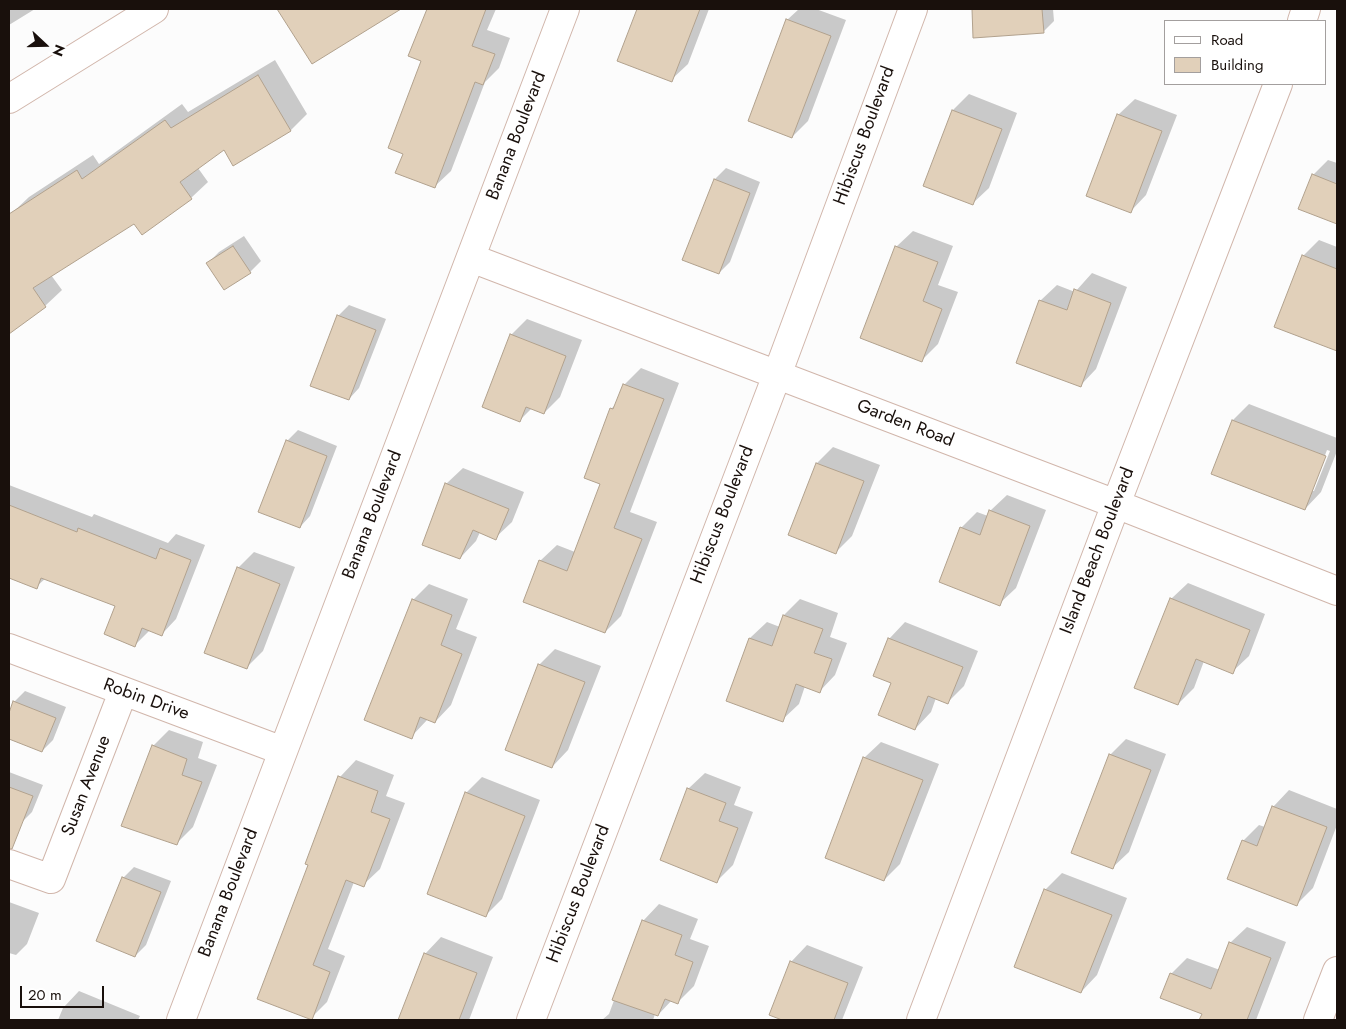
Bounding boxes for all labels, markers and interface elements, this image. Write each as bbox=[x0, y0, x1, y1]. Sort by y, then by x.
north arrow bbox=[20, 20, 70, 70]
legend bbox=[1164, 20, 1326, 85]
text: Road bbox=[1211, 29, 1243, 51]
text: N bbox=[48, 42, 70, 59]
text: Building bbox=[1211, 54, 1263, 76]
street label: Hibiscus Boulevard bbox=[830, 64, 900, 208]
street label: Banana Boulevard bbox=[483, 69, 551, 203]
street label: Garden Road bbox=[854, 396, 956, 452]
street label: Hibiscus Boulevard bbox=[687, 443, 759, 587]
street label: Banana Boulevard bbox=[339, 448, 407, 582]
street label: Island Beach Boulevard bbox=[1056, 465, 1140, 637]
street label: Robin Drive bbox=[100, 675, 192, 725]
street label: Susan Avenue bbox=[58, 733, 116, 839]
street label: Hibiscus Boulevard bbox=[543, 822, 615, 966]
street label: Banana Boulevard bbox=[195, 826, 263, 960]
scale bar bbox=[22, 976, 106, 1008]
text: 20 m bbox=[28, 984, 62, 1006]

